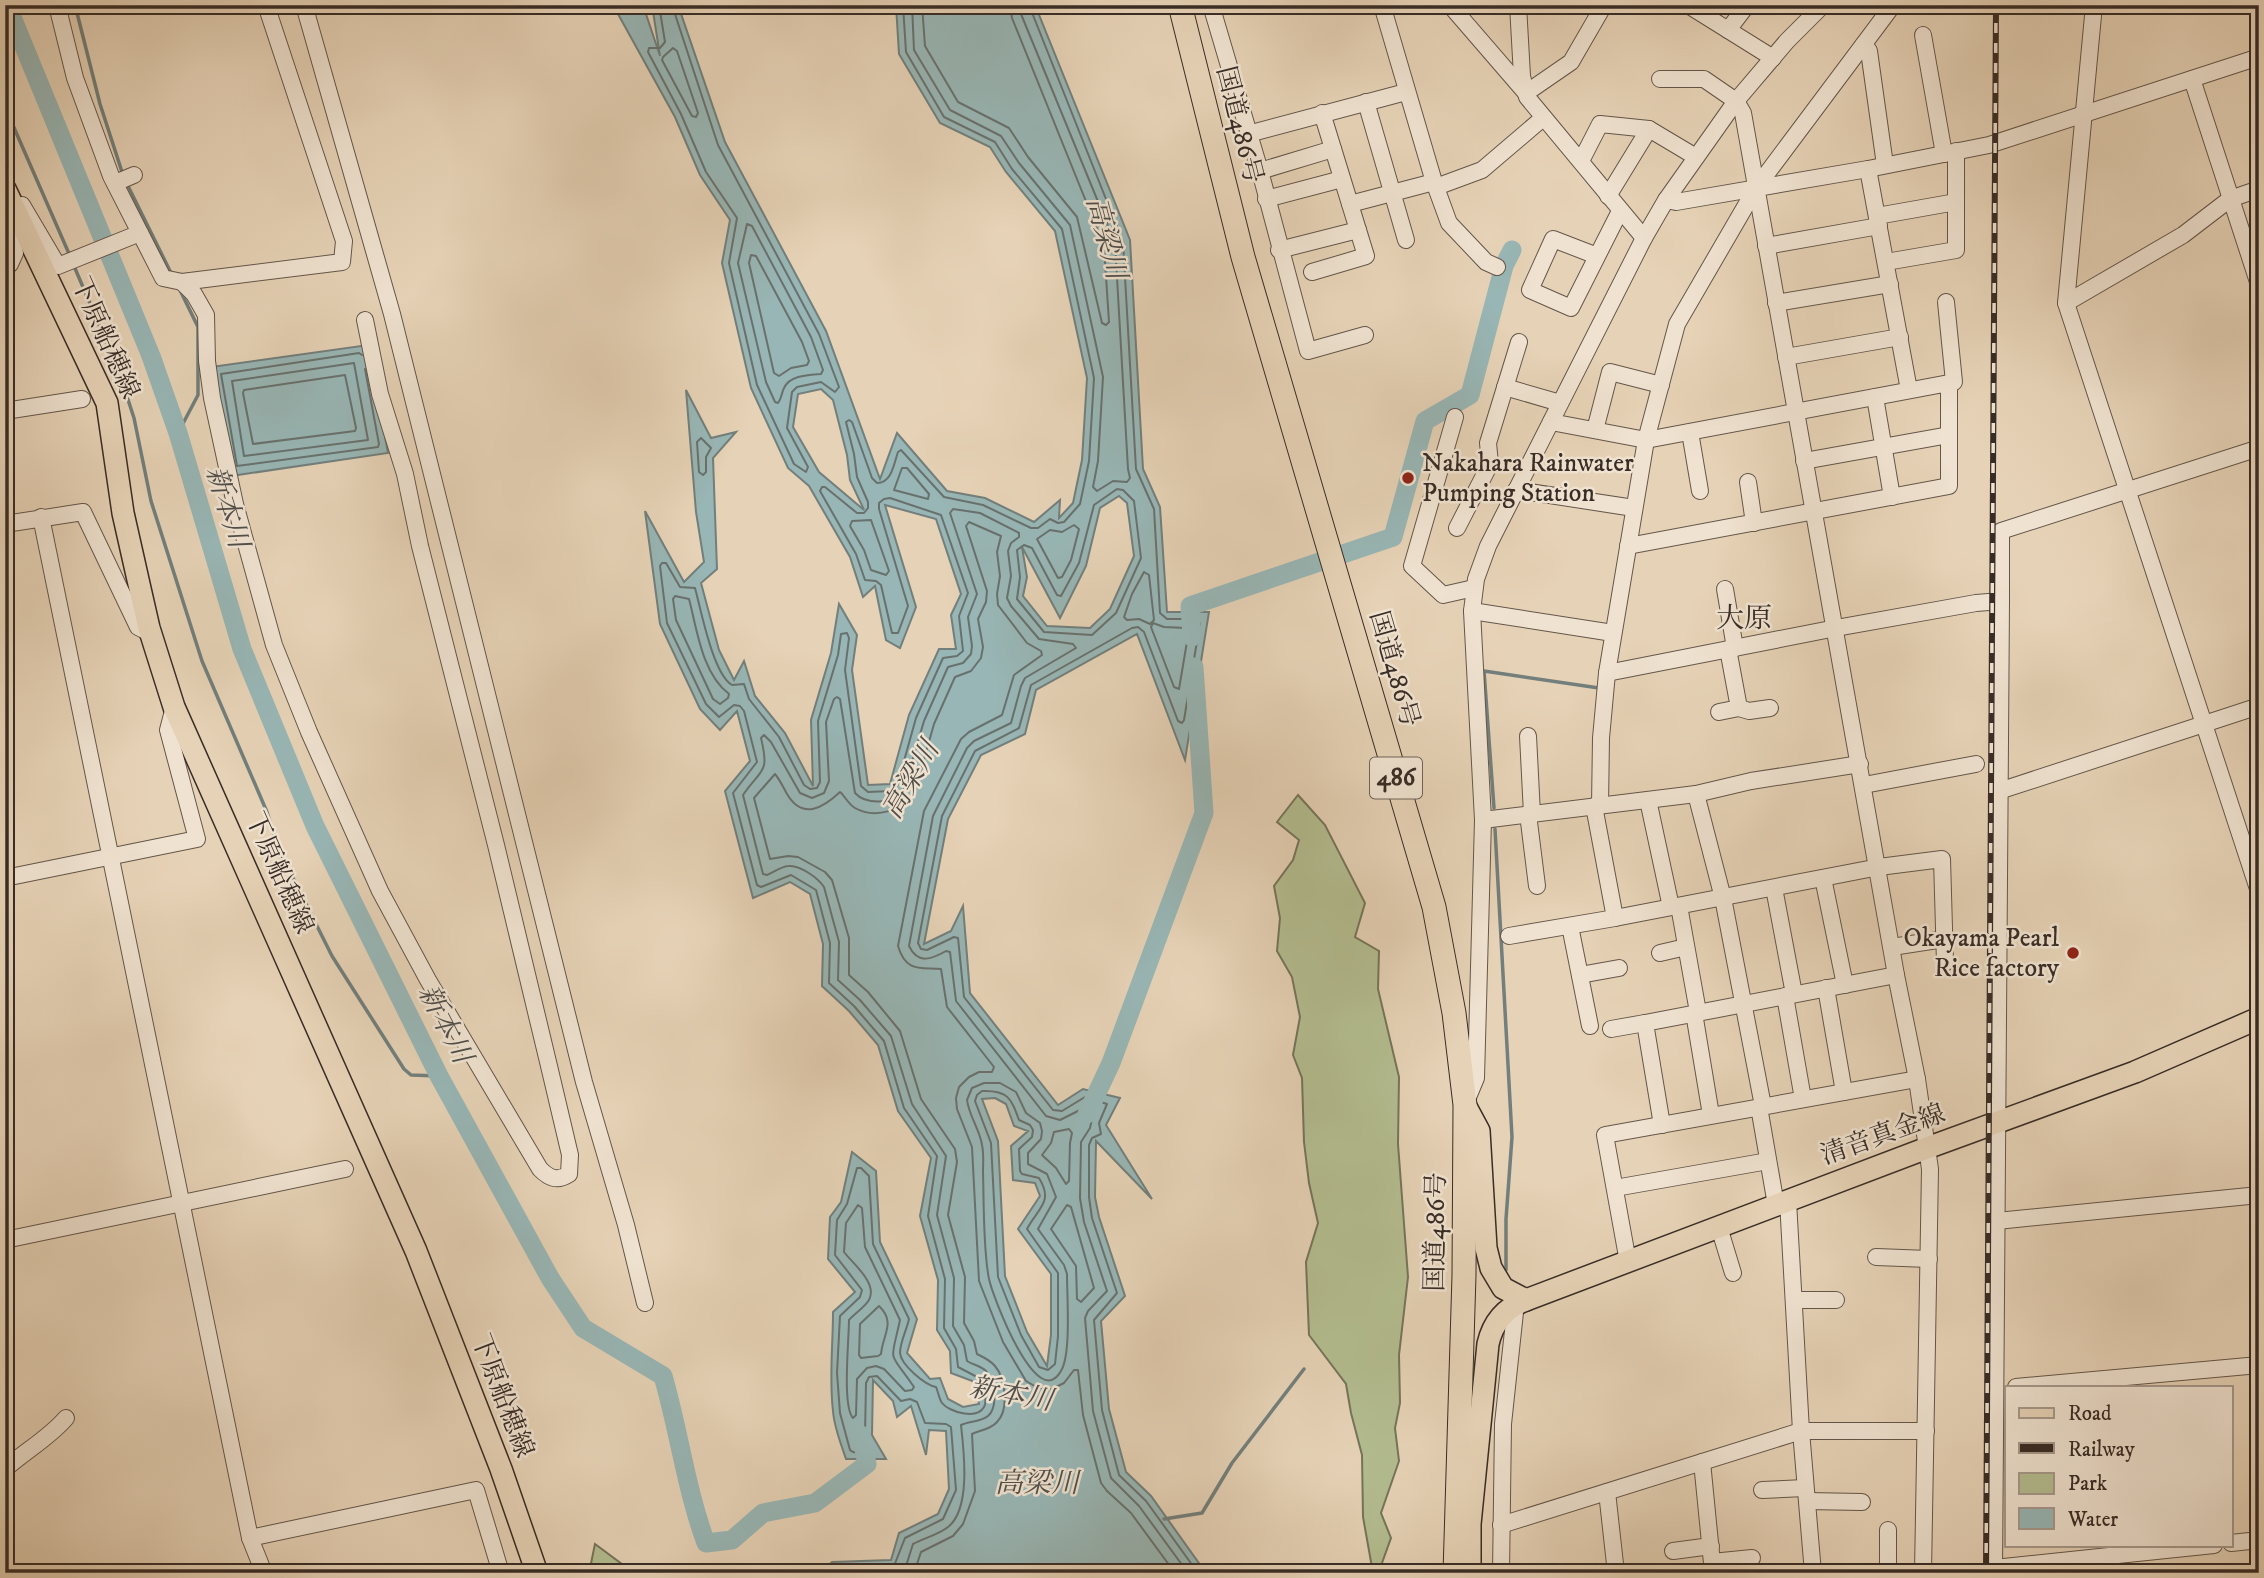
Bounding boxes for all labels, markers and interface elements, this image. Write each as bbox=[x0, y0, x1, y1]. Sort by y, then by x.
street label: 国道486号 bbox=[1209, 63, 1269, 187]
water label: 高梁川 bbox=[1078, 193, 1135, 286]
street label: 下原船穂線 bbox=[63, 272, 147, 404]
place label: Nakahara Rainwater Pumping Station bbox=[1422, 447, 1634, 510]
water label: 新本川 bbox=[198, 462, 257, 555]
marker: Nakahara Rainwater Pumping Station bbox=[1400, 470, 1416, 486]
district label: 大原 bbox=[1716, 601, 1772, 636]
street label: 国道486号 bbox=[1362, 607, 1426, 731]
water label: 高梁川 bbox=[875, 732, 949, 825]
road number: 486 bbox=[1370, 758, 1422, 798]
street label: 下原船穂線 bbox=[237, 807, 321, 939]
place label: Okayama Pearl Rice factory bbox=[1904, 922, 2060, 985]
marker: Okayama Pearl Rice factory bbox=[2065, 945, 2081, 961]
water label: 新本川 bbox=[410, 979, 481, 1072]
street label: 清音真金線 bbox=[1816, 1097, 1950, 1173]
street label: 国道486号 bbox=[1418, 1172, 1454, 1292]
street label: 下原船穂線 bbox=[463, 1329, 541, 1463]
water label: 新本川 bbox=[967, 1369, 1058, 1419]
legend bbox=[2005, 1386, 2232, 1546]
text: Road bbox=[2068, 1401, 2112, 1427]
text: Railway bbox=[2068, 1437, 2136, 1463]
water label: 高梁川 bbox=[995, 1466, 1082, 1501]
text: Park bbox=[2068, 1471, 2108, 1497]
text: Water bbox=[2067, 1507, 2118, 1533]

